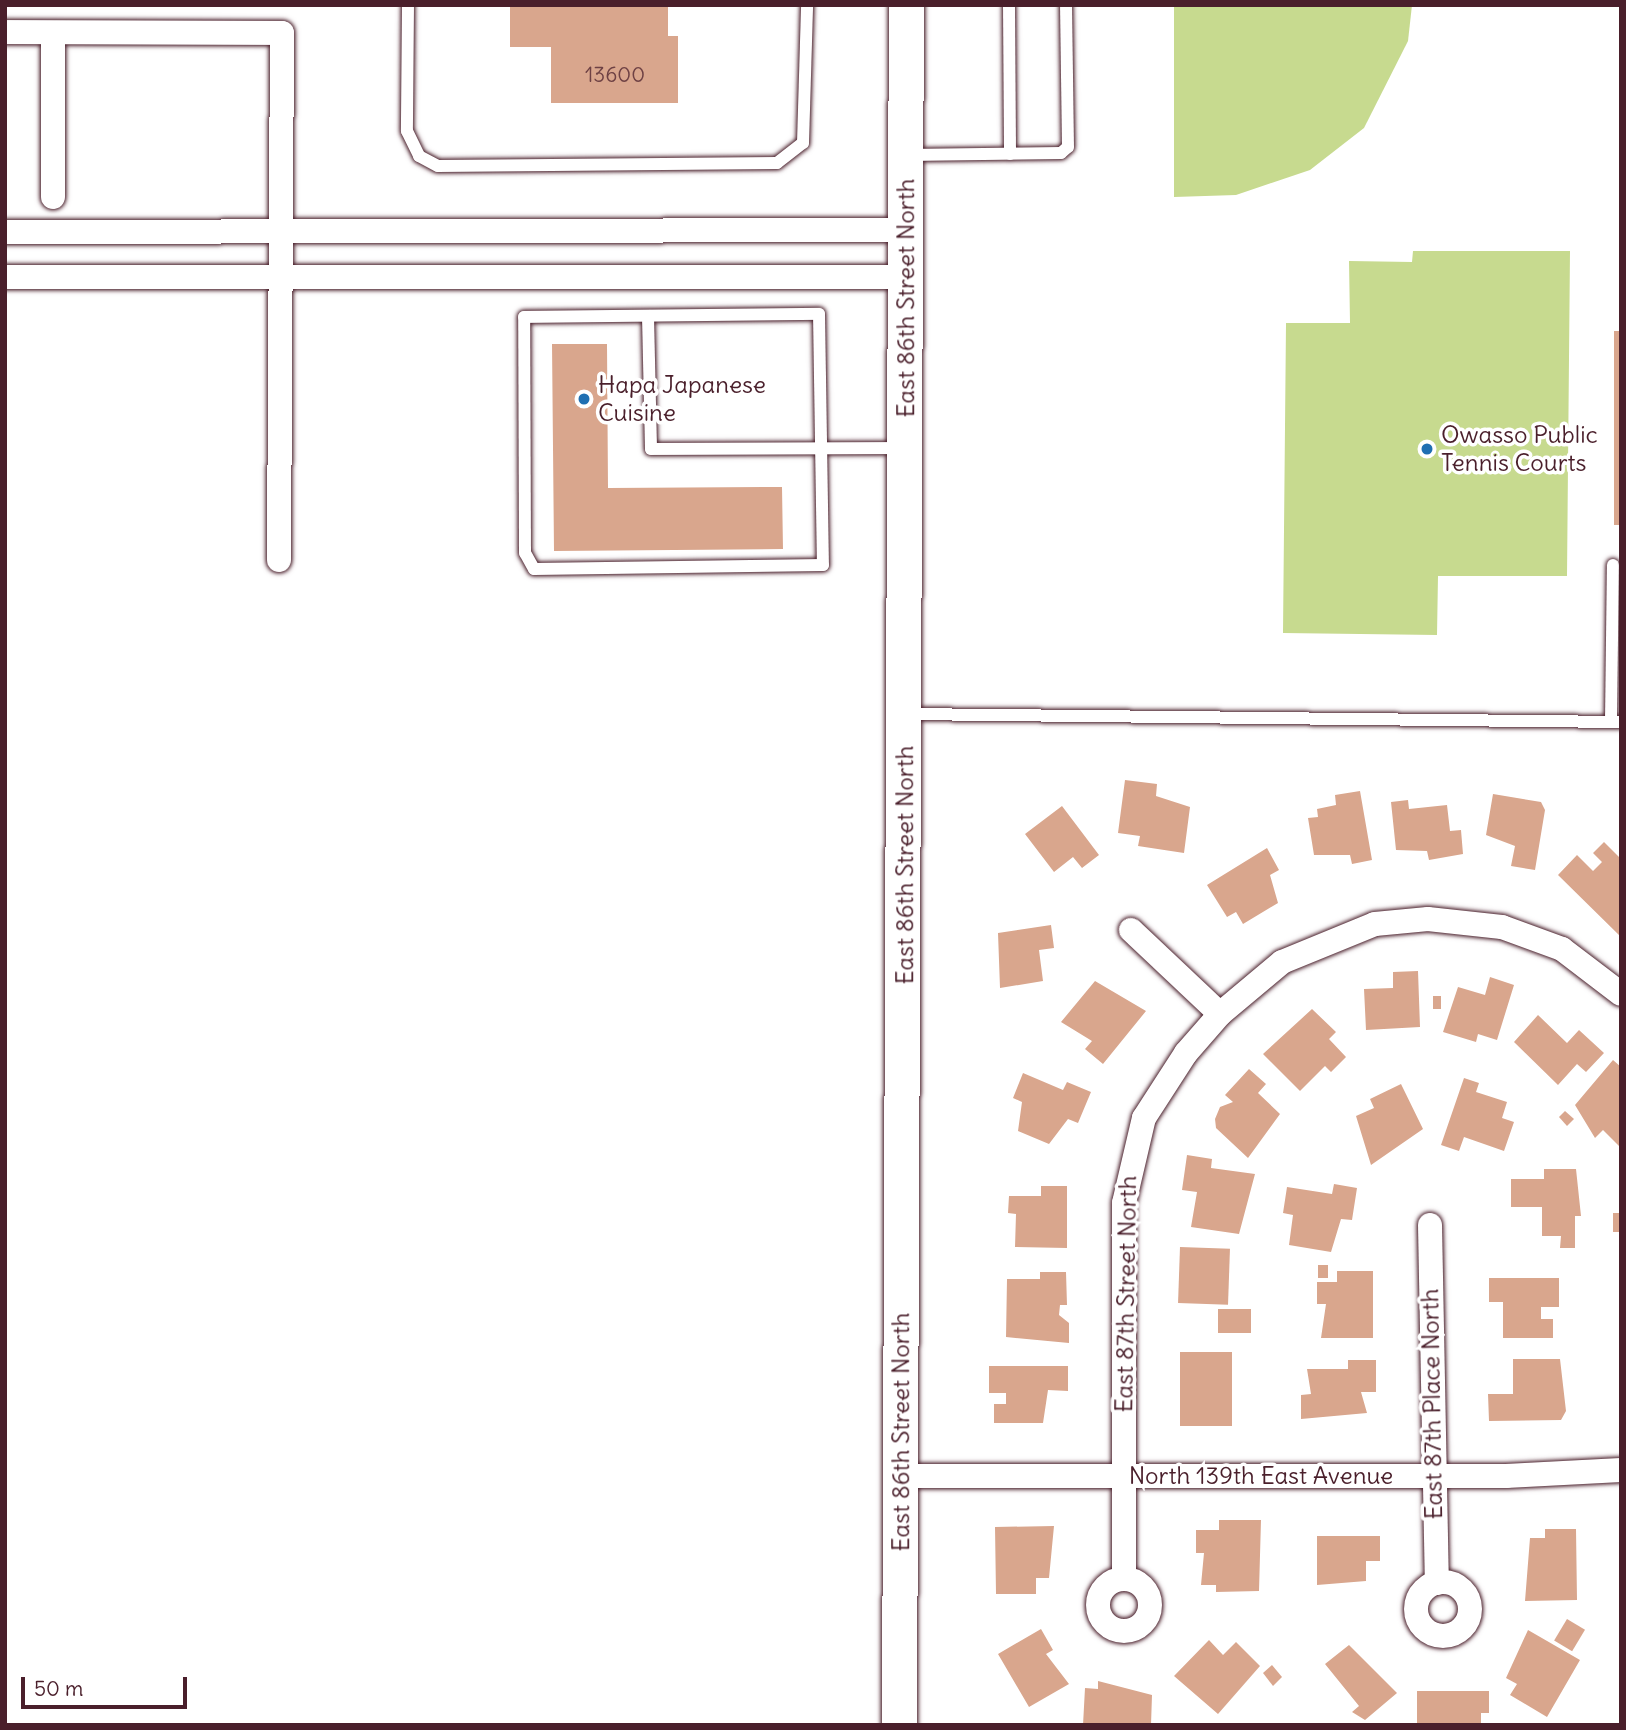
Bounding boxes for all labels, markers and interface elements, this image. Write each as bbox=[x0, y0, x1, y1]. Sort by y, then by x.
house number: 13600 bbox=[585, 62, 645, 88]
street label: East 86th Street North bbox=[892, 179, 920, 417]
place label: Hapa Japanese Cuisine bbox=[598, 371, 766, 427]
marker: Hapa Japanese Cuisine bbox=[576, 391, 592, 407]
place label: Owasso Public Tennis Courts bbox=[1441, 421, 1598, 477]
marker: Owasso Public Tennis Courts bbox=[1419, 441, 1435, 457]
street label: East 86th Street North bbox=[891, 746, 919, 984]
street label: East 87th Street North bbox=[1110, 1175, 1142, 1413]
street label: East 87th Place North bbox=[1416, 1288, 1448, 1520]
street label: East 86th Street North bbox=[887, 1313, 915, 1551]
street label: North 139th East Avenue bbox=[1129, 1462, 1393, 1490]
scale bar bbox=[24, 1664, 191, 1708]
text: 50 m bbox=[34, 1675, 83, 1702]

